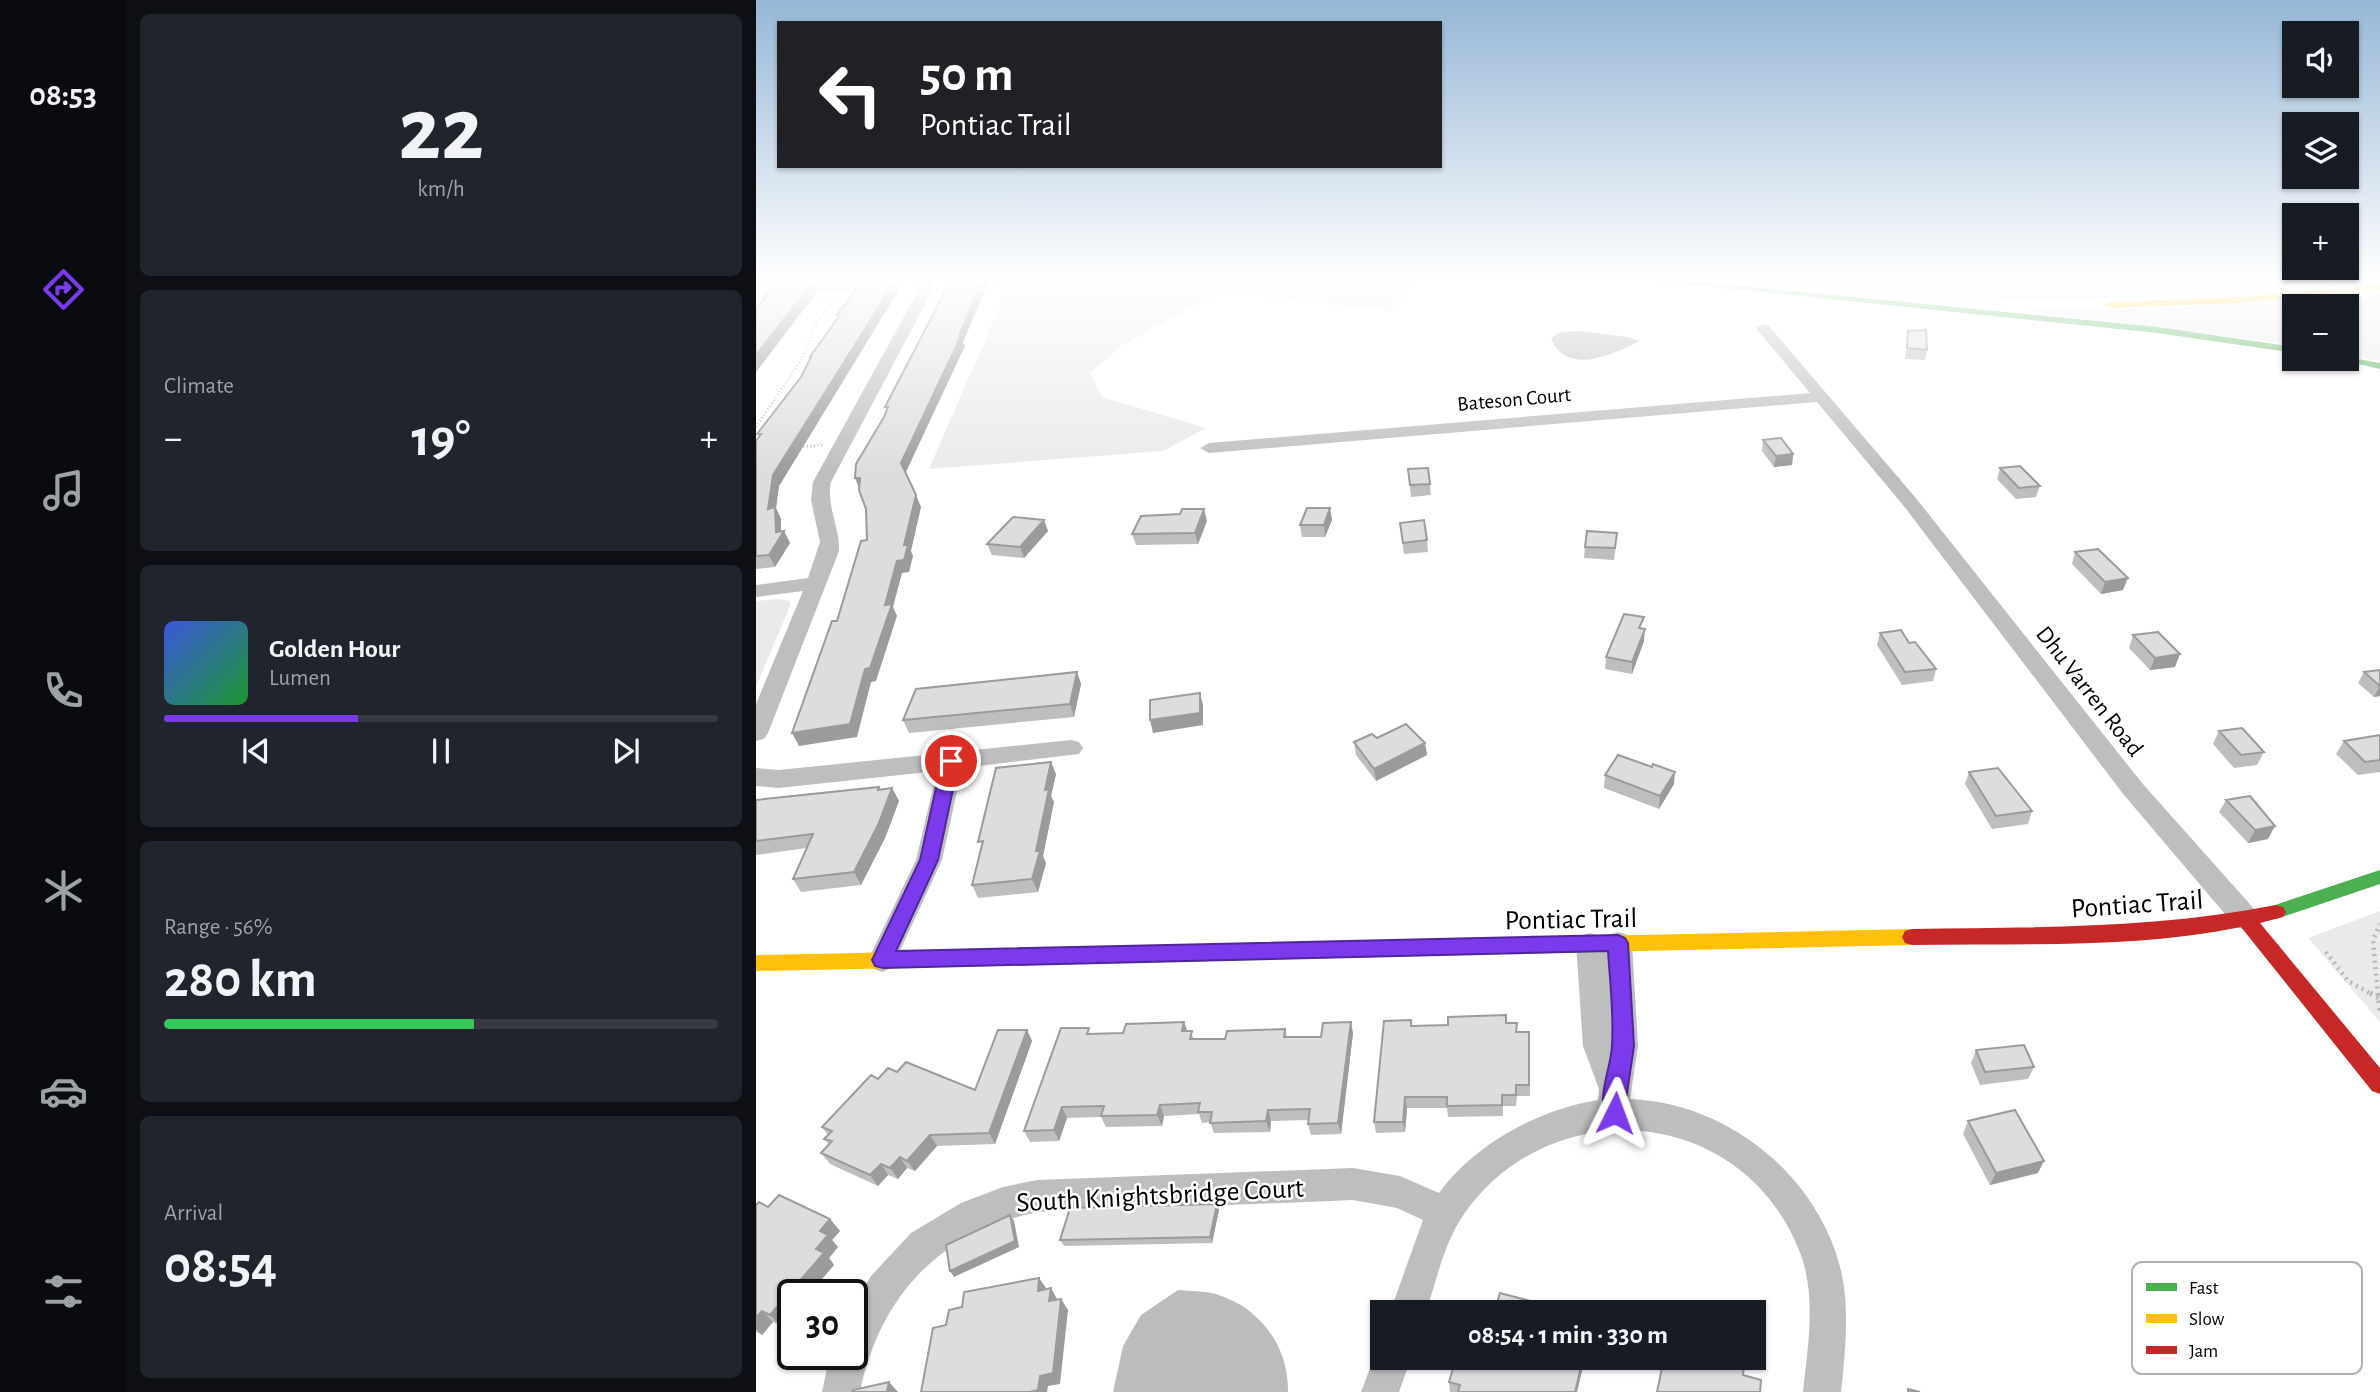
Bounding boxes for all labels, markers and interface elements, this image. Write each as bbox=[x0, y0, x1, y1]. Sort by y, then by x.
map controls bbox=[2282, 21, 2359, 371]
button: sound bbox=[2282, 21, 2359, 98]
icon: left bbox=[805, 49, 896, 140]
text: 50 m bbox=[920, 51, 1014, 100]
text: 08:53 bbox=[29, 79, 97, 111]
text: 22 bbox=[398, 85, 484, 176]
text: Pontiac Trail bbox=[920, 109, 1072, 141]
button: layers bbox=[2282, 112, 2359, 189]
text: km/h bbox=[417, 178, 465, 201]
button: + bbox=[2282, 203, 2359, 280]
icon: directions bbox=[39, 265, 88, 314]
button: − bbox=[2282, 294, 2359, 371]
text: Climate bbox=[164, 375, 234, 398]
street label: Bateson Court bbox=[1456, 384, 1572, 415]
text: 19° bbox=[411, 413, 471, 465]
text: − bbox=[164, 420, 182, 458]
text: + bbox=[700, 420, 718, 458]
icon: music bbox=[39, 466, 88, 515]
street label: Dhu Varren Road bbox=[2031, 622, 2147, 761]
text: Golden Hour bbox=[269, 636, 400, 662]
icon: phone bbox=[39, 666, 88, 715]
text: Lumen bbox=[269, 667, 331, 690]
pin bbox=[921, 731, 981, 791]
icon: previous bbox=[237, 732, 275, 770]
icon: pause bbox=[422, 732, 460, 770]
icon: next bbox=[607, 732, 645, 770]
icon: arrive bbox=[932, 742, 970, 780]
icon: climate bbox=[39, 866, 88, 915]
street label: Pontiac Trail bbox=[2070, 886, 2204, 924]
street label: Pontiac Trail bbox=[1504, 905, 1638, 935]
text: Range · 56% bbox=[164, 916, 273, 939]
text: 280 km bbox=[164, 954, 317, 1006]
icon: car bbox=[39, 1067, 88, 1116]
position arrow bbox=[1578, 1076, 1652, 1150]
street label: South Knightsbridge Court bbox=[1016, 1174, 1305, 1218]
text: Arrival bbox=[164, 1202, 223, 1225]
text: 08:54 bbox=[164, 1240, 277, 1292]
legend bbox=[2132, 1262, 2362, 1374]
icon: filters bbox=[39, 1267, 88, 1316]
speed limit sign: 30 bbox=[777, 1279, 868, 1370]
text: Fast bbox=[2189, 1279, 2219, 1298]
text: Slow bbox=[2189, 1310, 2225, 1329]
text: 08:54 · 1 min · 330 m bbox=[1468, 1322, 1668, 1348]
text: Jam bbox=[2189, 1342, 2218, 1361]

